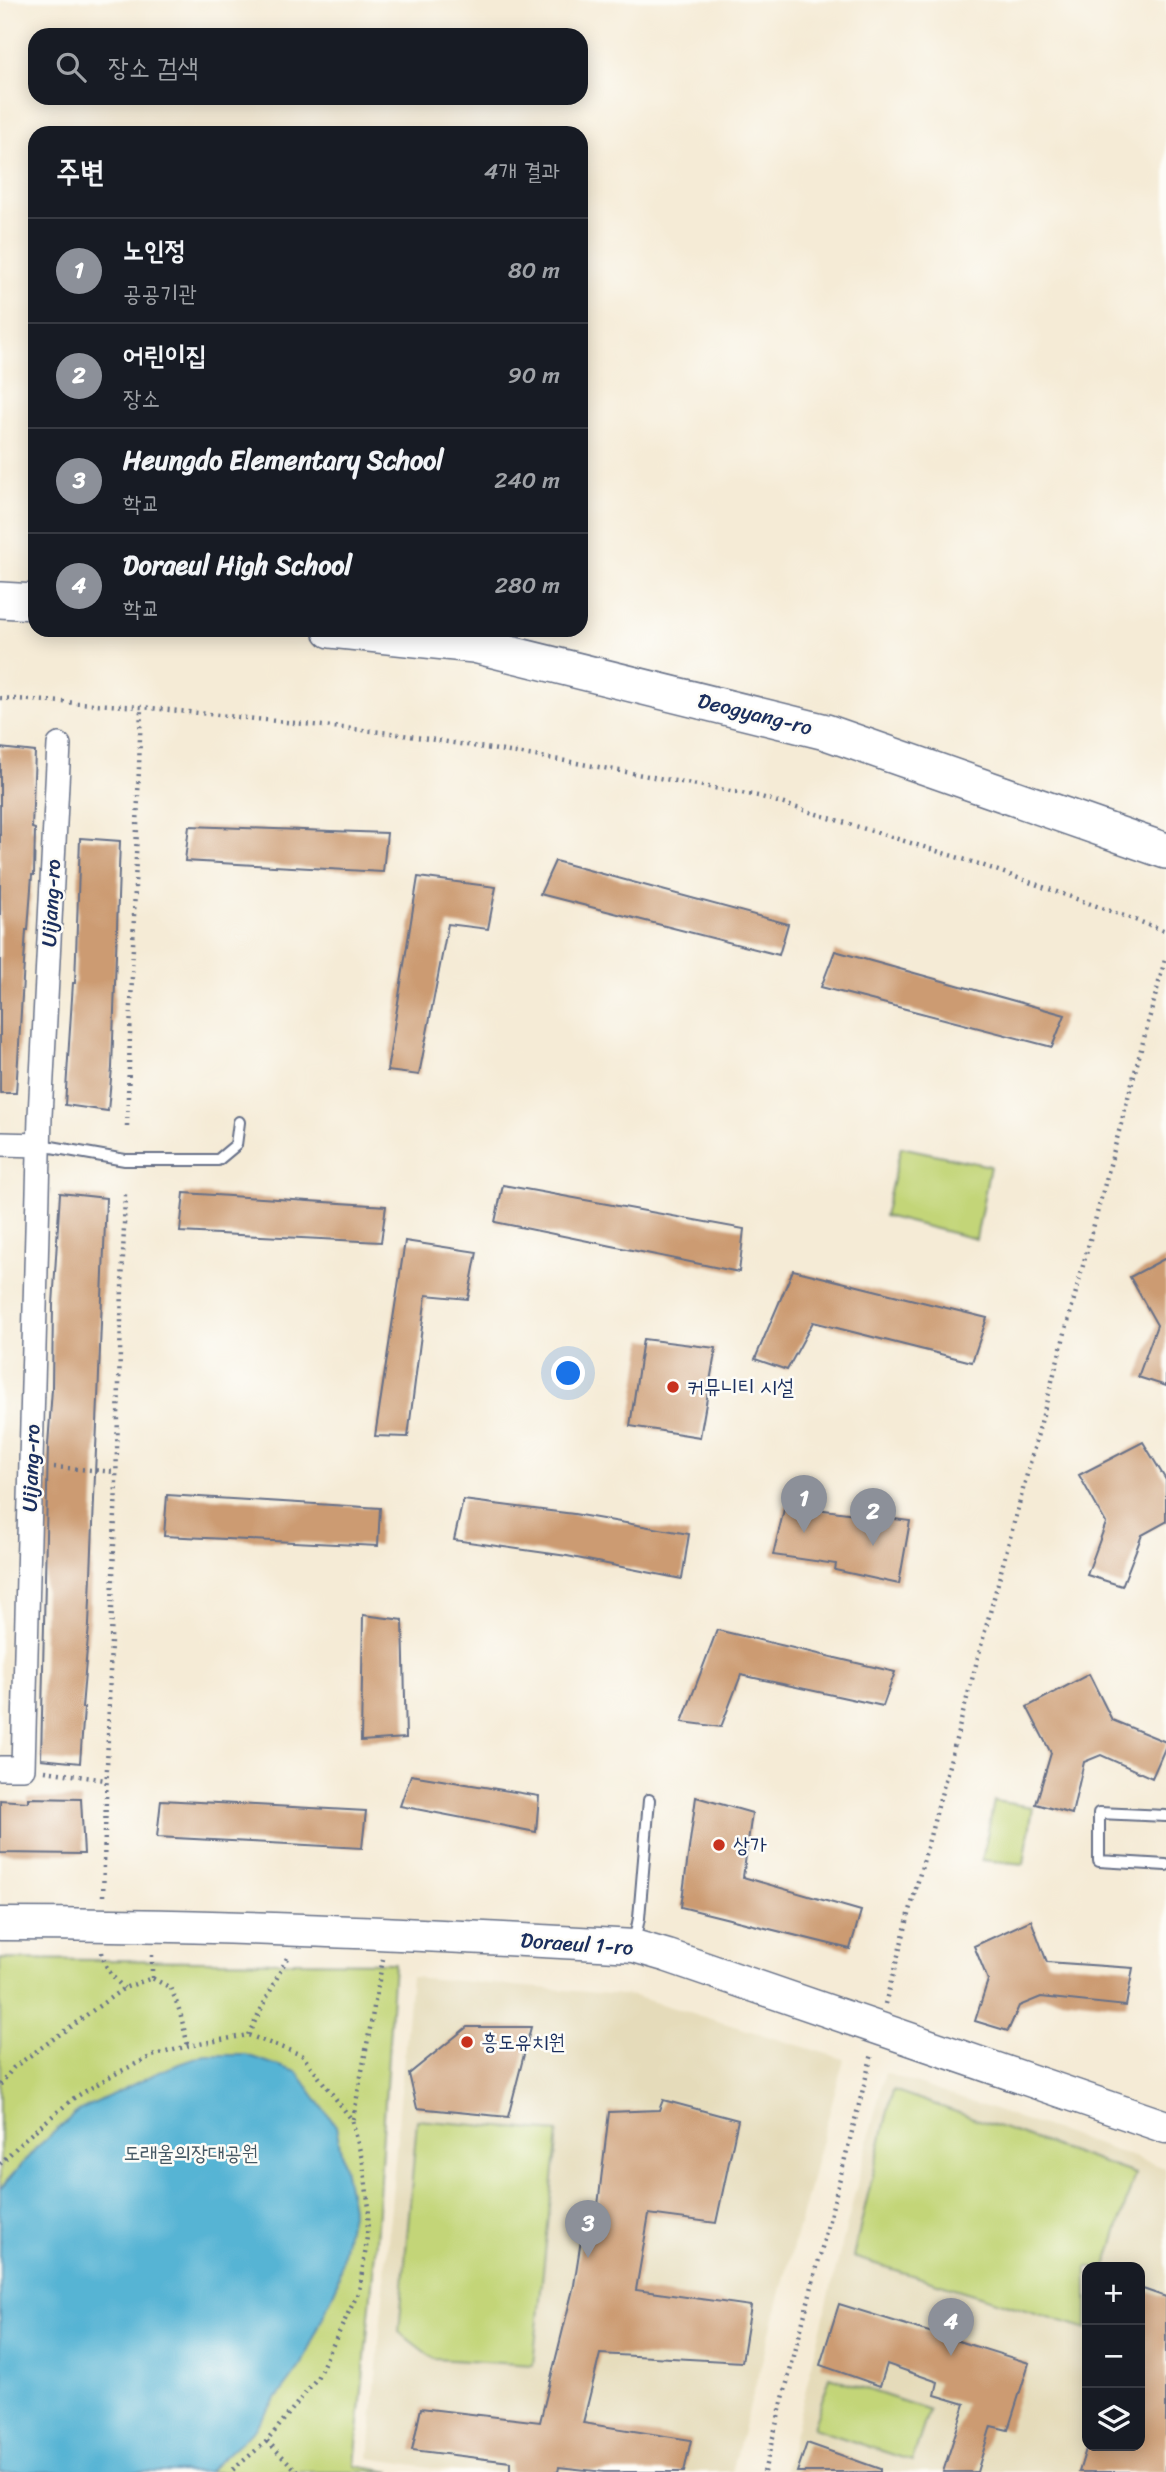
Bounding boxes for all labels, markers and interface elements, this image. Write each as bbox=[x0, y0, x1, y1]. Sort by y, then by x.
search box bbox=[28, 28, 588, 105]
text: 장소 검색 bbox=[108, 44, 198, 90]
icon: search bbox=[52, 48, 90, 86]
text: 주변 bbox=[56, 145, 104, 199]
text: 4개 결과 bbox=[484, 151, 560, 192]
text: 노인정 bbox=[123, 227, 186, 273]
text: 1 bbox=[74, 250, 84, 291]
text: 80 m bbox=[508, 250, 560, 291]
text: 공공기관 bbox=[123, 273, 197, 314]
text: 어린이집 bbox=[123, 332, 207, 378]
text: 2 bbox=[72, 355, 86, 396]
text: 90 m bbox=[508, 355, 560, 396]
text: 장소 bbox=[123, 378, 160, 419]
text: Heungdo Elementary School bbox=[123, 437, 444, 483]
text: 3 bbox=[73, 460, 85, 501]
text: 240 m bbox=[494, 460, 560, 501]
text: 학교 bbox=[123, 483, 160, 524]
text: Doraeul High School bbox=[123, 542, 352, 588]
text: 4 bbox=[72, 565, 86, 606]
text: 280 m bbox=[495, 565, 560, 606]
text: 학교 bbox=[123, 588, 160, 629]
street label: Deogyang-ro bbox=[694, 681, 817, 747]
street label: Uijang-ro bbox=[30, 858, 72, 948]
your location bbox=[551, 1356, 585, 1390]
place label: 커뮤니티 시설 bbox=[687, 1368, 794, 1406]
marker: 커뮤니티 시설 bbox=[665, 1379, 681, 1395]
street label: Uijang-ro bbox=[10, 1423, 52, 1513]
pin: 1 bbox=[781, 1475, 827, 1533]
pin: 2 bbox=[850, 1488, 896, 1546]
place label: 상가 bbox=[733, 1826, 767, 1864]
marker: 상가 bbox=[711, 1837, 727, 1853]
street label: Doraeul 1-ro bbox=[519, 1921, 635, 1967]
place label: 흥도유치원 bbox=[481, 2023, 566, 2061]
marker: 흥도유치원 bbox=[459, 2034, 475, 2050]
park label: 도래울의장대공원 bbox=[123, 2134, 259, 2172]
pin: 3 bbox=[565, 2200, 611, 2258]
map controls bbox=[1082, 2262, 1145, 2451]
button: + bbox=[1082, 2262, 1145, 2325]
pin: 4 bbox=[928, 2298, 974, 2356]
button: − bbox=[1082, 2325, 1145, 2388]
button: layers bbox=[1082, 2388, 1145, 2451]

